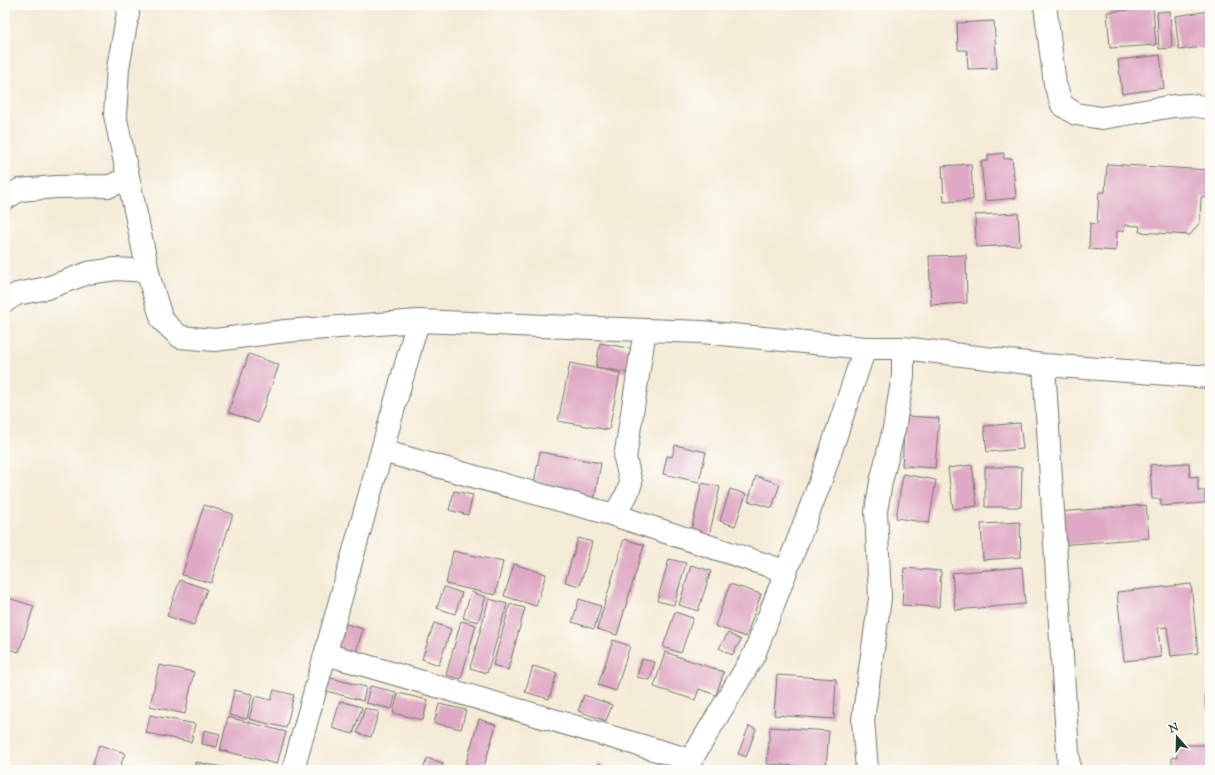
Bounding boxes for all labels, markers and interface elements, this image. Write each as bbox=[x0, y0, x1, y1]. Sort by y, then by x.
north arrow bbox=[1157, 717, 1197, 757]
text: N bbox=[1166, 719, 1181, 738]

